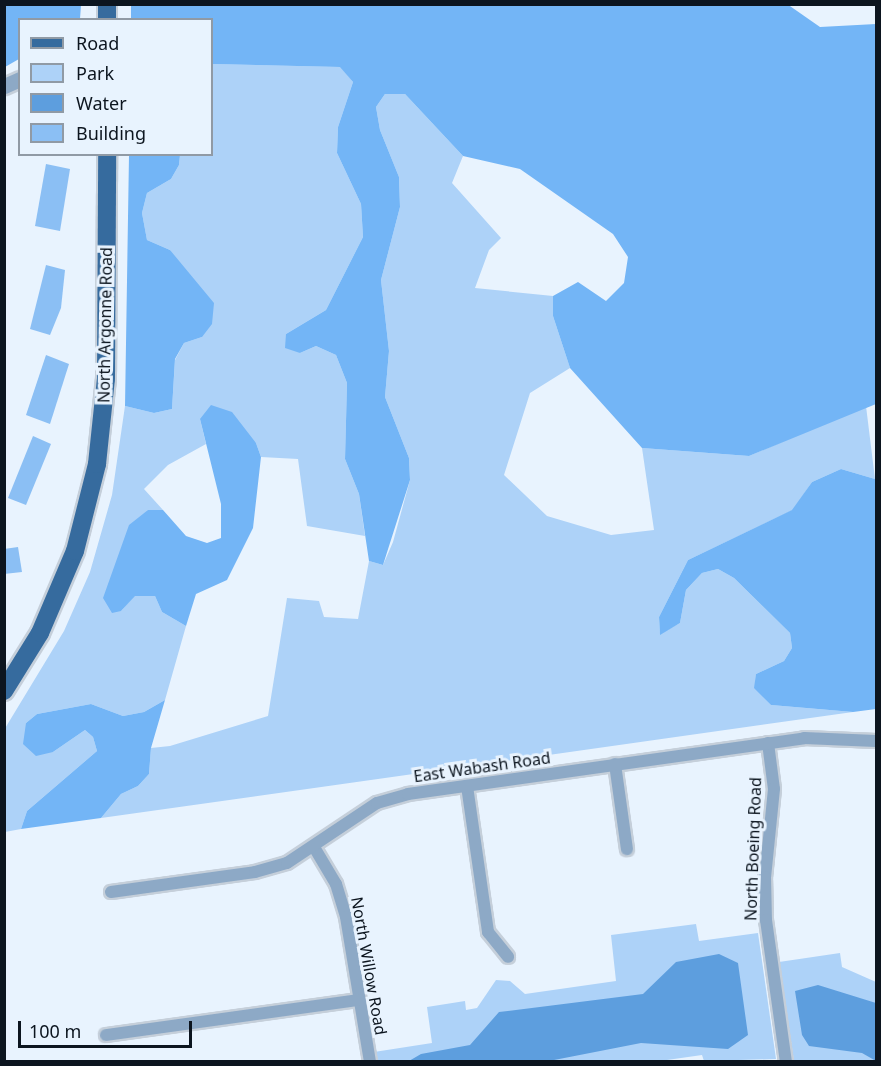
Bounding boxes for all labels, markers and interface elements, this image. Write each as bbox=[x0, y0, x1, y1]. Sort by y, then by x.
legend bbox=[18, 18, 213, 156]
text: Road bbox=[76, 31, 119, 55]
text: Park bbox=[76, 61, 114, 85]
text: Water bbox=[76, 91, 127, 115]
text: Building bbox=[76, 121, 146, 145]
street label: North Argonne Road bbox=[94, 247, 116, 403]
street label: East Wabash Road bbox=[412, 748, 552, 786]
street label: North Boeing Road bbox=[741, 777, 765, 921]
street label: North Willow Road bbox=[347, 895, 391, 1037]
scale bar bbox=[21, 1009, 195, 1047]
text: 100 m bbox=[29, 1019, 81, 1043]

